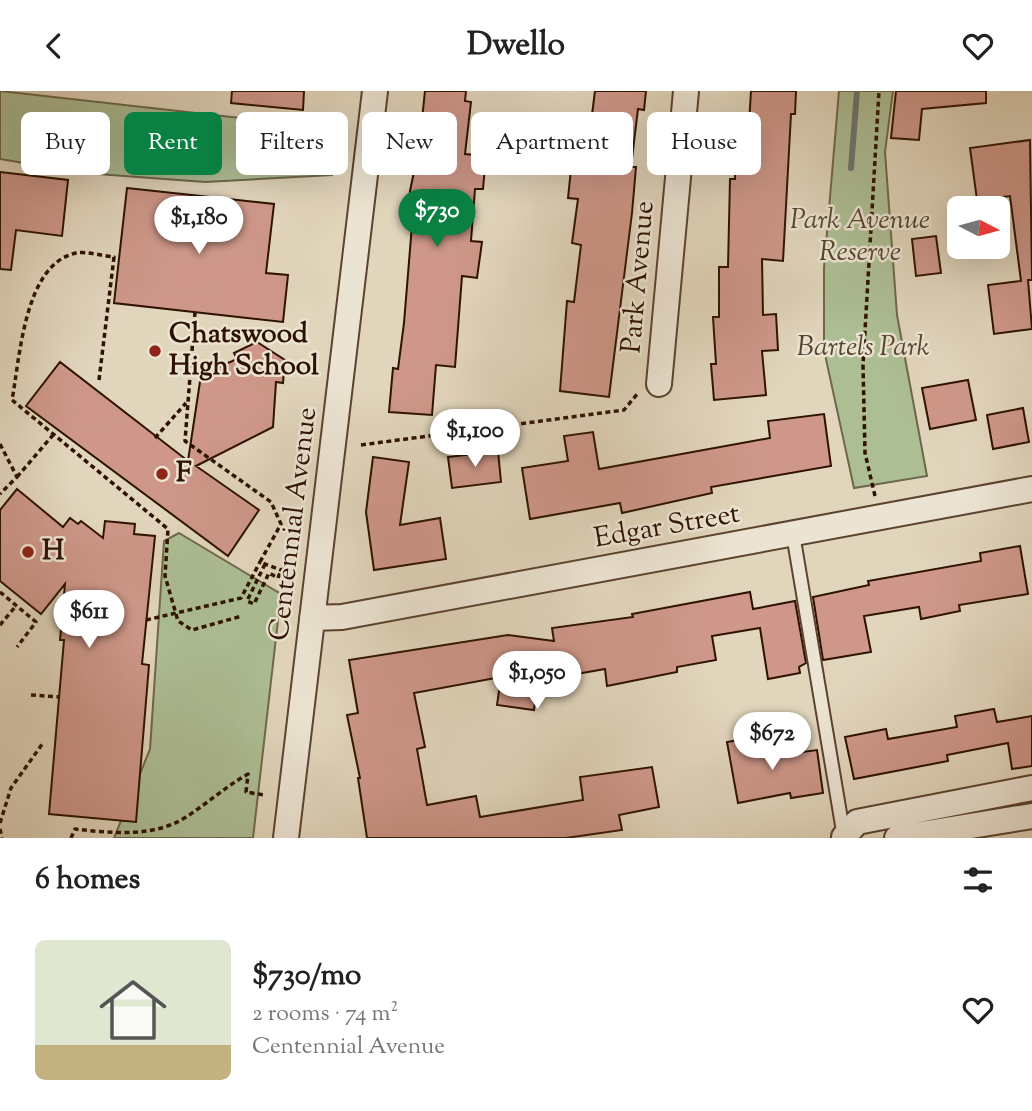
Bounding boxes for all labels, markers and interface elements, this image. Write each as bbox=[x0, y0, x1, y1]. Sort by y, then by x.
text: Dwello bbox=[467, 23, 565, 69]
icon: back bbox=[35, 27, 73, 65]
icon: heart bbox=[959, 27, 997, 65]
chip: Buy bbox=[21, 112, 110, 175]
chip: Rent bbox=[124, 112, 222, 175]
chip: Filters bbox=[236, 112, 348, 175]
chip: New bbox=[362, 112, 457, 175]
chip: Apartment bbox=[471, 112, 633, 175]
chip: House bbox=[647, 112, 761, 175]
pin: $730 bbox=[396, 190, 478, 249]
text: $730 bbox=[414, 195, 460, 228]
north arrow bbox=[947, 196, 1010, 259]
map controls bbox=[947, 196, 1010, 259]
pin: $1,180 bbox=[142, 197, 256, 256]
street label: Park Avenue bbox=[612, 199, 666, 355]
park label: Park Avenue Reserve bbox=[790, 201, 930, 273]
text: $1,180 bbox=[170, 202, 228, 235]
place label: Chatswood High School bbox=[169, 315, 319, 387]
park label: Bartels Park bbox=[797, 328, 930, 368]
marker: Chatswood High School bbox=[147, 343, 163, 359]
street label: Centennial Avenue bbox=[260, 405, 328, 643]
pin: $1,100 bbox=[418, 409, 532, 469]
text: $1,100 bbox=[446, 415, 504, 448]
place label: F bbox=[176, 454, 192, 494]
marker: F bbox=[154, 466, 170, 482]
street label: Edgar Street bbox=[591, 494, 743, 559]
place label: H bbox=[42, 532, 65, 572]
marker: H bbox=[20, 544, 36, 560]
pin: $611 bbox=[48, 591, 130, 650]
text: $611 bbox=[69, 596, 109, 629]
pin: $1,050 bbox=[480, 651, 594, 711]
text: $1,050 bbox=[508, 657, 566, 690]
pin: $672 bbox=[731, 713, 813, 772]
text: $672 bbox=[749, 718, 795, 751]
text: 6 homes bbox=[35, 859, 140, 902]
icon: filters bbox=[959, 861, 997, 899]
text: $730/mo bbox=[252, 955, 361, 998]
icon: home bbox=[91, 968, 175, 1052]
icon: heart bbox=[959, 991, 997, 1029]
text: 2 rooms · 74 m² bbox=[252, 998, 398, 1031]
text: Centennial Avenue bbox=[252, 1031, 445, 1064]

